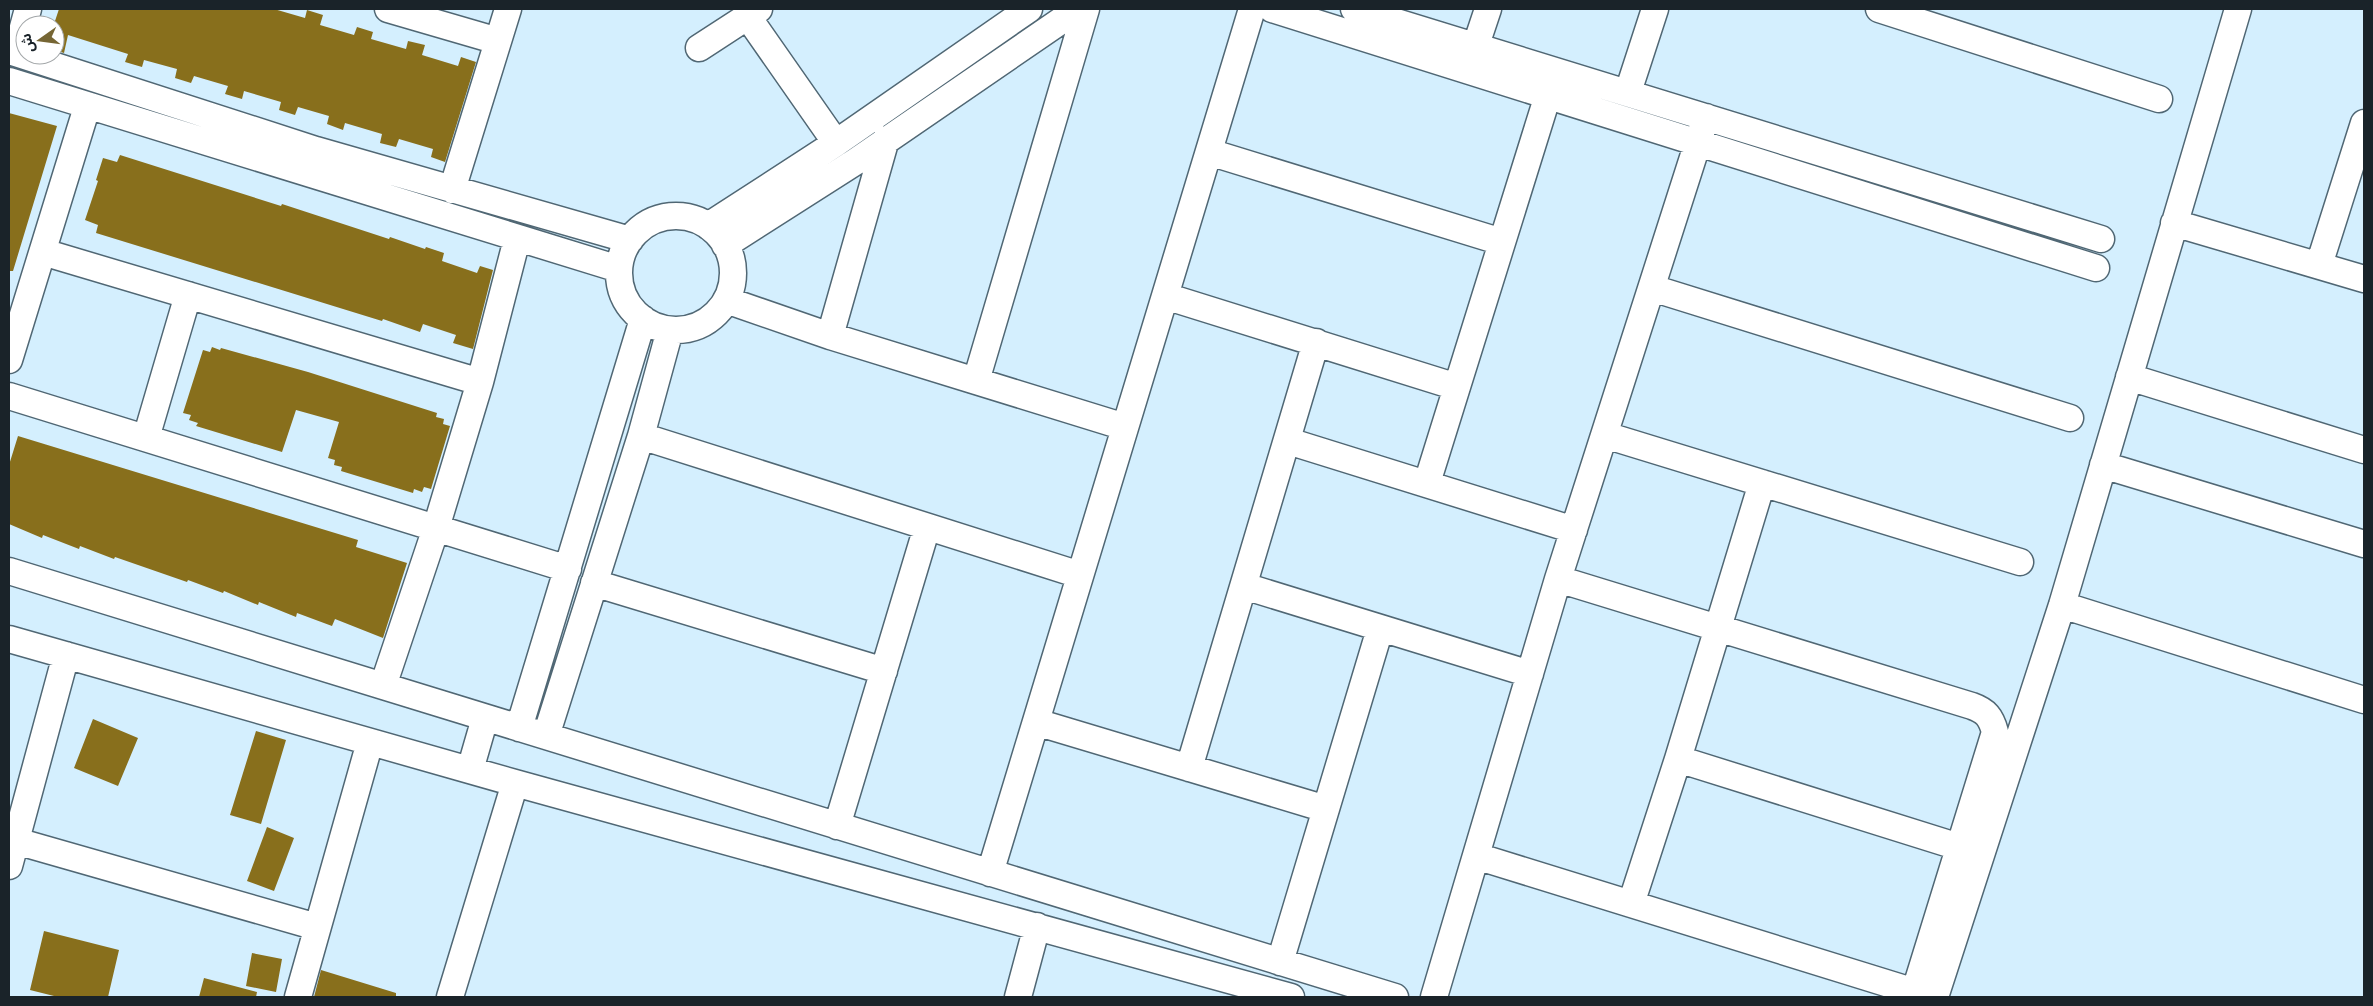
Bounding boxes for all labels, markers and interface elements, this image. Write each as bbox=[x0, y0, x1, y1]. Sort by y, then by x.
north arrow bbox=[15, 15, 65, 65]
text: ش bbox=[16, 32, 38, 55]

